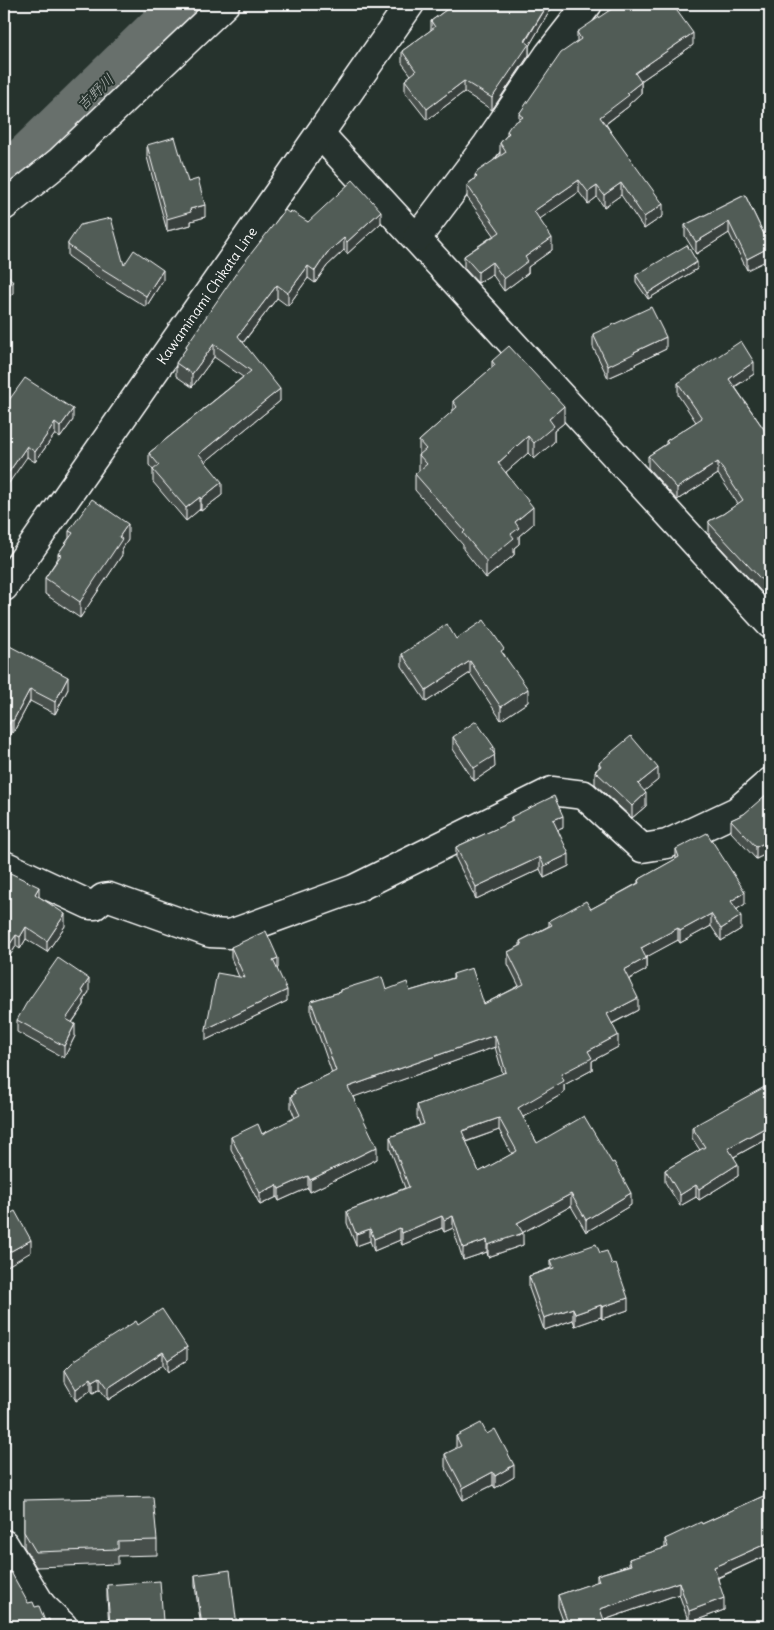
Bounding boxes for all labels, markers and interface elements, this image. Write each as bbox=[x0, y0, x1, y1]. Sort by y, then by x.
water label: 吉野川 bbox=[72, 70, 118, 114]
street label: Kawaminami Chikata Line bbox=[153, 223, 261, 368]

